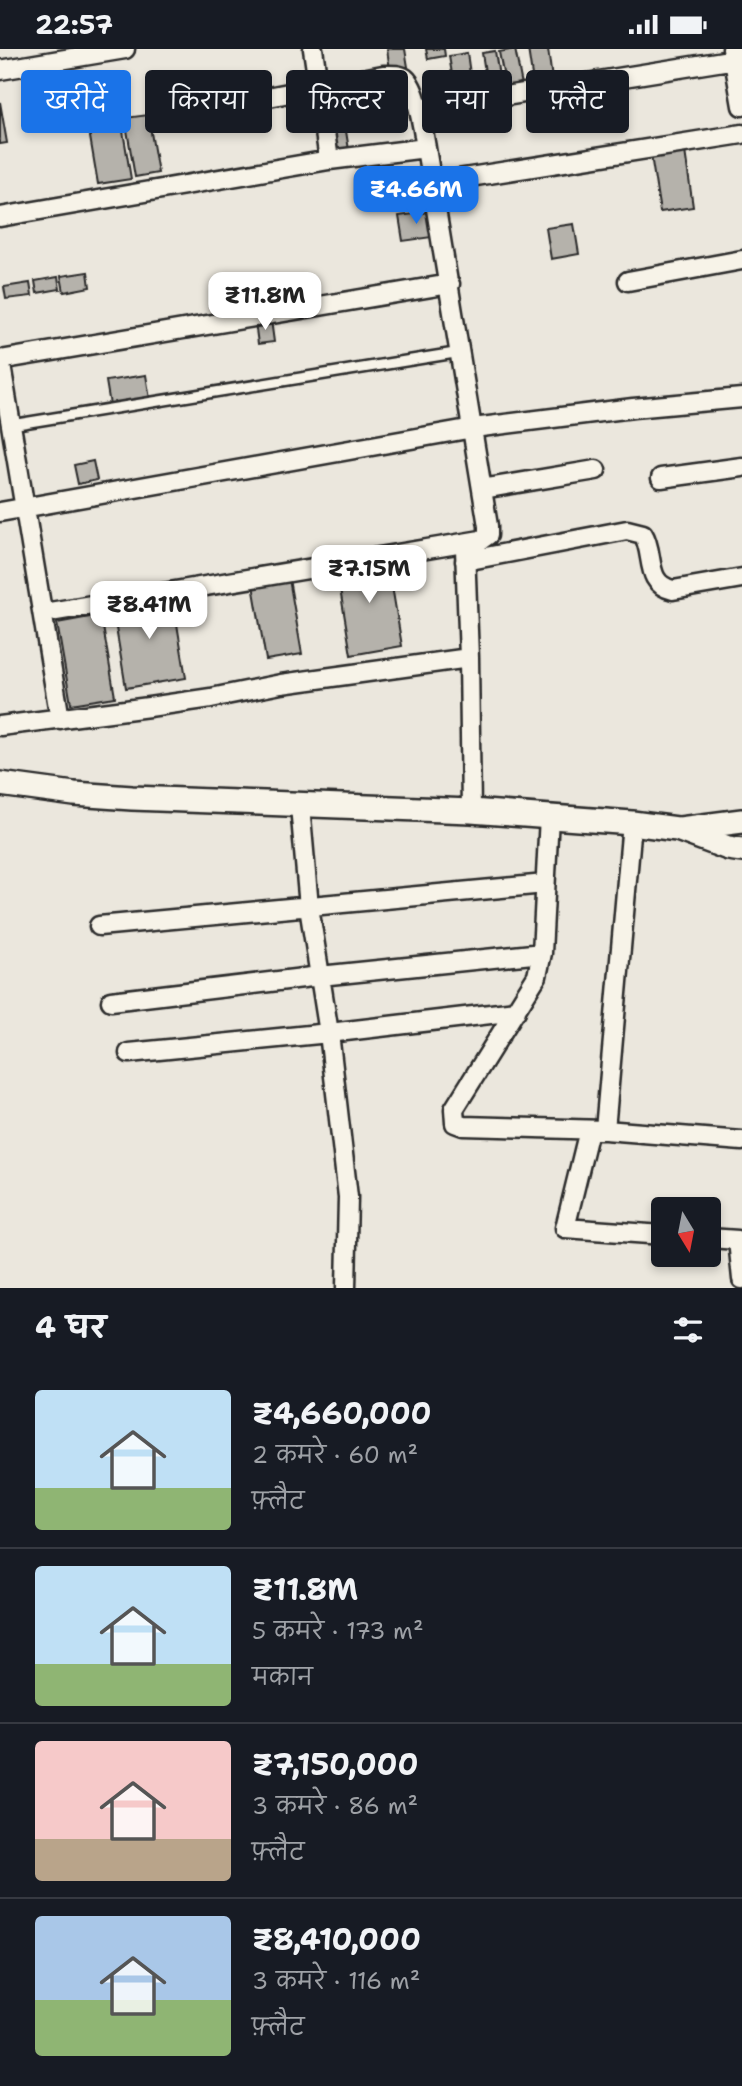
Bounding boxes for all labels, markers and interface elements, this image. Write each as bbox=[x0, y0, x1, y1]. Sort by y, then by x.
text: 22:57 bbox=[35, 7, 113, 42]
chip: खरीदें bbox=[21, 70, 131, 133]
chip: किराया bbox=[145, 70, 272, 133]
chip: फ़िल्टर bbox=[286, 70, 408, 133]
chip: नया bbox=[422, 70, 512, 133]
chip: फ़्लैट bbox=[526, 70, 629, 133]
pin: ₹4.66M bbox=[359, 167, 473, 226]
text: ₹4.66M bbox=[369, 174, 463, 204]
pin: ₹11.8M bbox=[208, 273, 322, 332]
text: ₹11.8M bbox=[224, 280, 306, 310]
pin: ₹7.15M bbox=[312, 545, 426, 605]
text: ₹7.15M bbox=[327, 553, 411, 583]
pin: ₹8.41M bbox=[92, 581, 206, 641]
text: ₹8.41M bbox=[106, 589, 192, 619]
north arrow bbox=[651, 1197, 721, 1267]
map controls bbox=[651, 1197, 721, 1267]
text: 4 घर bbox=[35, 1307, 106, 1348]
icon: filters bbox=[669, 1311, 707, 1349]
text: ₹4,660,000 bbox=[252, 1393, 432, 1434]
icon: home bbox=[91, 1418, 175, 1502]
text: 2 कमरे · 60 m² bbox=[252, 1440, 418, 1470]
text: फ़्लैट bbox=[252, 1486, 304, 1516]
text: ₹11.8M bbox=[252, 1569, 358, 1610]
icon: home bbox=[91, 1594, 175, 1678]
text: 5 कमरे · 173 m² bbox=[252, 1616, 423, 1646]
text: मकान bbox=[252, 1662, 313, 1692]
text: ₹7,150,000 bbox=[252, 1744, 419, 1785]
icon: home bbox=[91, 1769, 175, 1853]
text: 3 कमरे · 86 m² bbox=[252, 1791, 418, 1821]
text: फ़्लैट bbox=[252, 1837, 304, 1867]
text: ₹8,410,000 bbox=[252, 1919, 421, 1960]
icon: home bbox=[91, 1944, 175, 2028]
text: 3 कमरे · 116 m² bbox=[252, 1966, 420, 1996]
text: फ़्लैट bbox=[252, 2012, 304, 2042]

